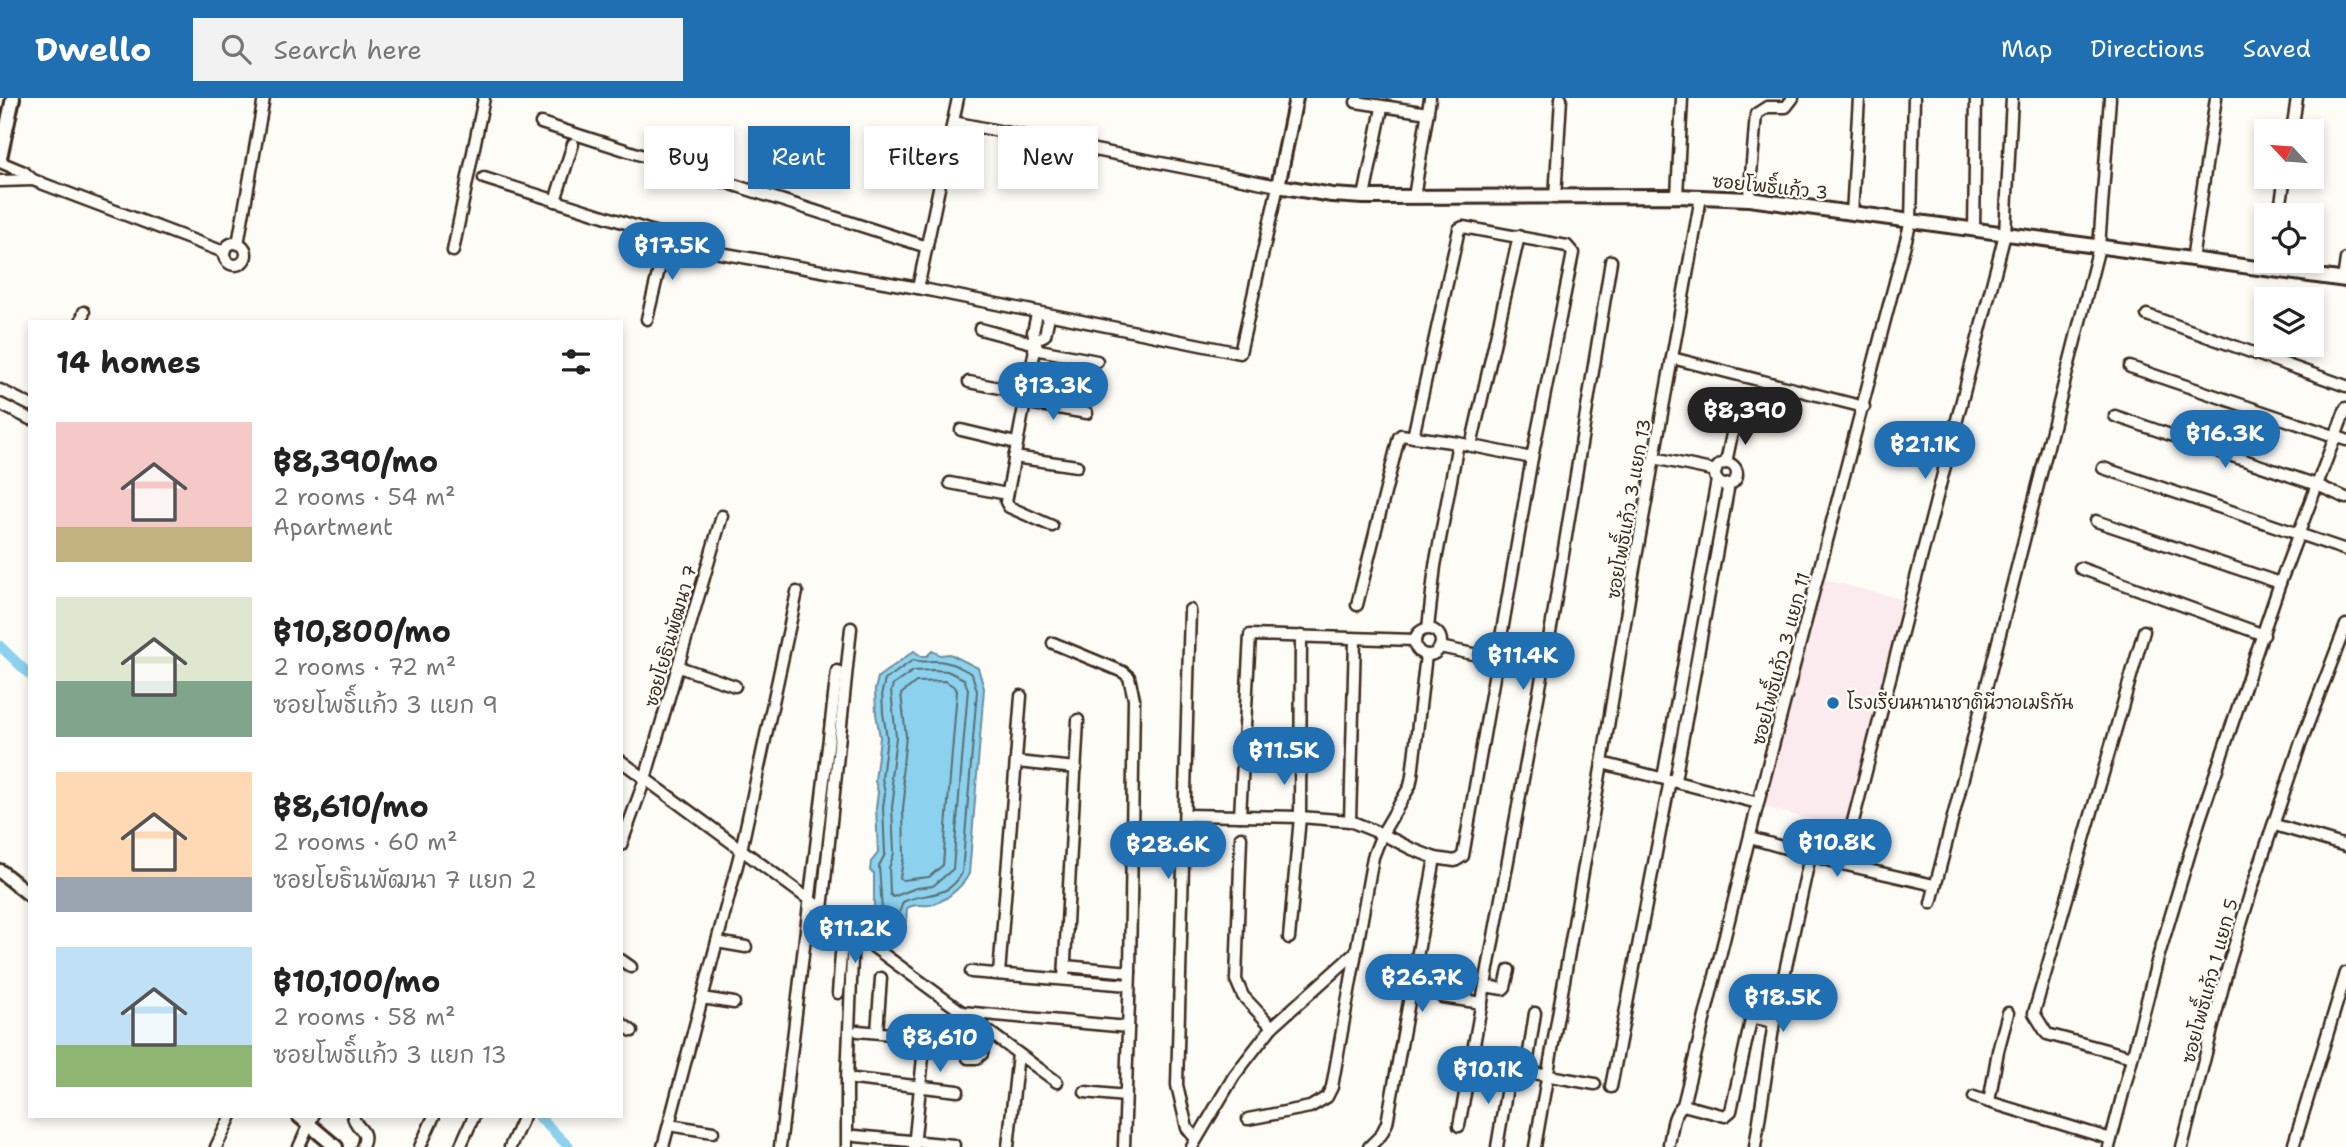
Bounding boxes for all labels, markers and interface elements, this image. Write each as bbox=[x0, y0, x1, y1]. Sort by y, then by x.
search box bbox=[193, 18, 683, 81]
text: Dwello bbox=[35, 27, 151, 72]
icon: search bbox=[217, 30, 255, 68]
text: Search here bbox=[273, 32, 422, 67]
text: Map bbox=[2001, 33, 2052, 65]
text: Directions bbox=[2090, 33, 2205, 65]
text: Saved bbox=[2243, 33, 2311, 65]
north arrow bbox=[2254, 119, 2324, 189]
map controls bbox=[2254, 119, 2324, 357]
chip: Buy bbox=[644, 126, 734, 189]
chip: Rent bbox=[748, 126, 850, 189]
chip: Filters bbox=[864, 126, 984, 189]
chip: New bbox=[998, 126, 1098, 189]
street label: ซอยโพธิ์แก้ว 3 bbox=[1711, 164, 1830, 205]
button: locate bbox=[2254, 203, 2324, 273]
pin: ฿17.5K bbox=[615, 222, 729, 282]
text: ฿17.5K bbox=[634, 230, 710, 260]
button: layers bbox=[2254, 287, 2324, 357]
text: 14 homes bbox=[56, 342, 201, 383]
icon: filters bbox=[557, 343, 595, 381]
pin: ฿13.3K bbox=[996, 362, 1110, 422]
text: ฿13.3K bbox=[1014, 370, 1092, 400]
pin: ฿8,390 bbox=[1688, 388, 1802, 447]
text: ฿8,390 bbox=[1703, 395, 1787, 425]
pin: ฿16.3K bbox=[2168, 410, 2282, 470]
street label: ซอยโพธิ์แก้ว 3 แยก 13 bbox=[1596, 416, 1657, 601]
text: ฿16.3K bbox=[2186, 418, 2264, 448]
pin: ฿21.1K bbox=[1868, 422, 1982, 481]
text: ฿21.1K bbox=[1890, 429, 1960, 459]
text: ฿8,390/mo bbox=[273, 441, 438, 482]
icon: home bbox=[112, 450, 196, 534]
text: 2 rooms · 54 m² bbox=[273, 482, 456, 512]
text: Apartment bbox=[273, 512, 393, 542]
street label: ซอยโยธินพัฒนา 7 bbox=[638, 562, 703, 710]
street label: ซอยโพธิ์แก้ว 3 แยก 11 bbox=[1741, 569, 1816, 748]
text: ฿10,800/mo bbox=[273, 611, 451, 652]
icon: home bbox=[112, 625, 196, 709]
pin: ฿11.4K bbox=[1466, 632, 1580, 692]
text: ฿11.4K bbox=[1488, 640, 1558, 670]
text: 2 rooms · 72 m² bbox=[273, 652, 456, 682]
text: ซอยโพธิ์แก้ว 3 แยก 9 bbox=[273, 690, 498, 720]
place label: โรงเรียนนานาชาตินีวาอเมริกัน bbox=[1847, 690, 2073, 715]
marker: โรงเรียนนานาชาตินีวาอเมริกัน bbox=[1825, 695, 1841, 711]
pin: ฿11.5K bbox=[1227, 728, 1341, 787]
text: ฿11.5K bbox=[1249, 735, 1319, 765]
text: ฿8,610/mo bbox=[273, 786, 429, 827]
icon: home bbox=[112, 800, 196, 884]
pin: ฿10.8K bbox=[1780, 820, 1894, 879]
pin: ฿28.6K bbox=[1111, 822, 1225, 881]
text: 2 rooms · 60 m² bbox=[273, 827, 458, 857]
text: ฿10.8K bbox=[1799, 827, 1875, 857]
text: ฿28.6K bbox=[1126, 829, 1210, 859]
text: ซอยโยธินพัฒนา 7 แยก 2 bbox=[273, 865, 537, 895]
street label: ซอยโพธิ์แก้ว 1 แยก 5 bbox=[2171, 895, 2244, 1066]
pin: ฿11.2K bbox=[798, 906, 912, 965]
text: ฿11.2K bbox=[819, 913, 891, 943]
pin: ฿26.7K bbox=[1365, 954, 1479, 1014]
text: ฿10,100/mo bbox=[273, 961, 441, 1002]
text: ฿26.7K bbox=[1381, 962, 1463, 992]
pin: ฿18.5K bbox=[1726, 974, 1840, 1034]
icon: home bbox=[112, 975, 196, 1059]
text: ฿18.5K bbox=[1745, 982, 1821, 1012]
text: 2 rooms · 58 m² bbox=[273, 1002, 456, 1032]
pin: ฿8,610 bbox=[883, 1014, 997, 1074]
text: ฿8,610 bbox=[902, 1022, 978, 1052]
text: ซอยโพธิ์แก้ว 3 แยก 13 bbox=[273, 1040, 507, 1070]
pin: ฿10.1K bbox=[1431, 1046, 1545, 1106]
text: ฿10.1K bbox=[1453, 1054, 1523, 1084]

